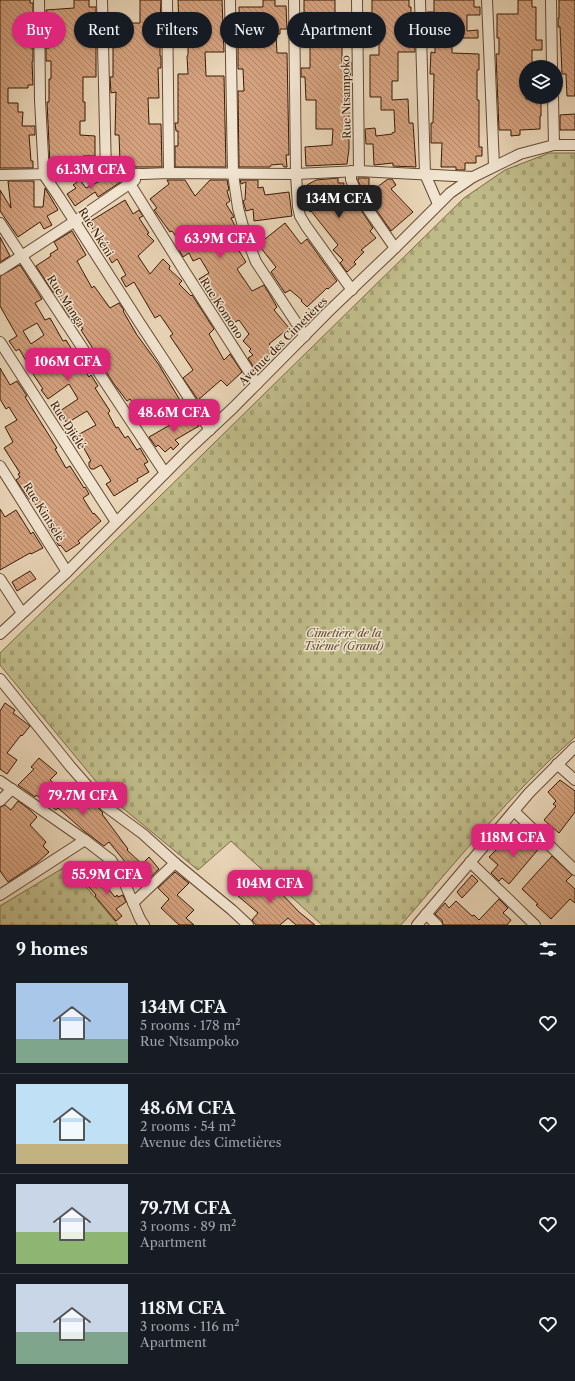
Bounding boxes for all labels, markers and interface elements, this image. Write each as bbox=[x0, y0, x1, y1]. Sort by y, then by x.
chip: Buy bbox=[12, 12, 66, 48]
chip: Rent bbox=[74, 12, 134, 48]
chip: Filters bbox=[142, 12, 212, 48]
chip: New bbox=[220, 12, 279, 48]
chip: Apartment bbox=[287, 12, 386, 48]
chip: House bbox=[394, 12, 465, 48]
street label: Rue Ntsampoko bbox=[338, 55, 354, 139]
map controls bbox=[519, 60, 563, 104]
button: layers bbox=[519, 60, 563, 104]
pin: 61.3M CFA bbox=[45, 156, 137, 190]
text: 61.3M CFA bbox=[56, 161, 126, 177]
pin: 134M CFA bbox=[298, 185, 380, 219]
text: 134M CFA bbox=[306, 190, 372, 206]
street label: Rue Nkéni bbox=[75, 205, 117, 260]
pin: 63.9M CFA bbox=[174, 225, 266, 259]
text: 63.9M CFA bbox=[184, 230, 256, 246]
street label: Rue Manga bbox=[44, 272, 88, 330]
street label: Rue Komono bbox=[197, 275, 247, 341]
street label: Avenue des Cimetières bbox=[235, 294, 330, 389]
pin: 106M CFA bbox=[27, 348, 109, 382]
text: 106M CFA bbox=[34, 353, 102, 369]
street label: Rue Djiélé bbox=[47, 398, 89, 452]
pin: 48.6M CFA bbox=[128, 399, 220, 433]
text: 48.6M CFA bbox=[138, 404, 210, 420]
street label: Rue Kintsélé bbox=[20, 480, 68, 544]
park label: Cimetière de la Tsiémé (Grand) bbox=[304, 626, 384, 653]
pin: 79.7M CFA bbox=[37, 782, 129, 816]
text: 79.7M CFA bbox=[48, 787, 118, 803]
pin: 118M CFA bbox=[472, 824, 554, 858]
text: 118M CFA bbox=[480, 829, 546, 845]
pin: 55.9M CFA bbox=[61, 861, 153, 895]
text: 55.9M CFA bbox=[72, 866, 143, 882]
pin: 104M CFA bbox=[229, 870, 311, 904]
text: 104M CFA bbox=[236, 875, 304, 891]
icon: filters bbox=[537, 938, 559, 960]
text: 9 homes bbox=[16, 939, 88, 959]
text: 134M CFA bbox=[140, 997, 227, 1017]
icon: home bbox=[48, 999, 96, 1047]
icon: heart bbox=[537, 1012, 559, 1034]
text: 5 rooms · 178 m² bbox=[140, 1017, 241, 1033]
text: Rue Ntsampoko bbox=[140, 1033, 239, 1049]
text: 48.6M CFA bbox=[140, 1098, 235, 1118]
icon: home bbox=[48, 1100, 96, 1148]
icon: heart bbox=[537, 1113, 559, 1135]
text: 2 rooms · 54 m² bbox=[140, 1118, 236, 1134]
text: Avenue des Cimetières bbox=[140, 1134, 281, 1150]
text: 79.7M CFA bbox=[140, 1198, 231, 1218]
icon: home bbox=[48, 1200, 96, 1248]
icon: heart bbox=[537, 1213, 559, 1235]
text: 3 rooms · 89 m² bbox=[140, 1218, 236, 1234]
text: Apartment bbox=[140, 1234, 207, 1250]
text: 118M CFA bbox=[140, 1298, 225, 1318]
icon: home bbox=[48, 1300, 96, 1348]
icon: heart bbox=[537, 1313, 559, 1335]
text: 3 rooms · 116 m² bbox=[140, 1318, 240, 1334]
text: Apartment bbox=[140, 1334, 207, 1350]

